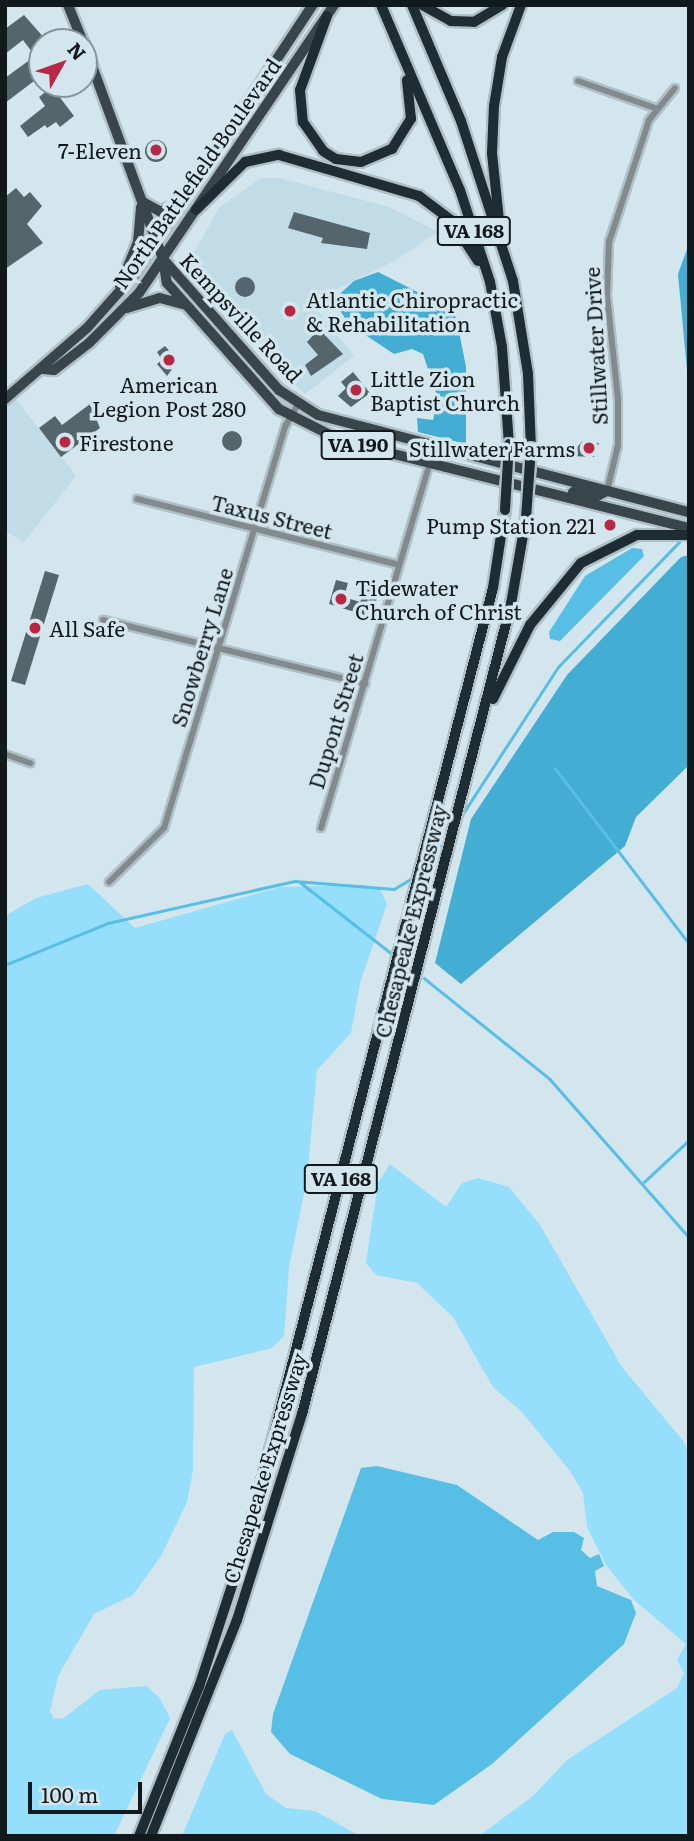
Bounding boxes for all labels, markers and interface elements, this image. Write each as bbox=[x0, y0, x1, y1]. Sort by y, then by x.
north arrow bbox=[28, 28, 98, 98]
text: N bbox=[62, 36, 93, 66]
street label: North Battlefield Boulevard bbox=[107, 53, 285, 293]
place label: 7-Eleven bbox=[58, 137, 142, 163]
marker: 7-Eleven bbox=[148, 142, 164, 158]
road number: VA 168 bbox=[435, 216, 512, 246]
street label: Kempsville Road bbox=[176, 247, 308, 387]
street label: Stillwater Drive bbox=[578, 266, 612, 426]
place label: Atlantic Chiropractic & Rehabilitation bbox=[306, 286, 518, 336]
marker: Atlantic Chiropractic & Rehabilitation bbox=[280, 301, 300, 321]
marker: American Legion Post 280 bbox=[161, 352, 177, 368]
place label: Little Zion Baptist Church bbox=[370, 365, 520, 415]
place label: American Legion Post 280 bbox=[92, 371, 246, 421]
marker: Little Zion Baptist Church bbox=[348, 382, 364, 398]
place label: Firestone bbox=[79, 429, 174, 455]
road number: VA 190 bbox=[320, 430, 396, 460]
marker: Firestone bbox=[57, 434, 73, 450]
place label: Stillwater Farms bbox=[409, 435, 575, 461]
marker: Stillwater Farms bbox=[581, 440, 597, 456]
street label: Taxus Street bbox=[209, 489, 335, 543]
place label: Pump Station 221 bbox=[426, 512, 596, 538]
marker: Pump Station 221 bbox=[602, 517, 618, 533]
street label: Snowberry Lane bbox=[165, 564, 237, 730]
place label: Tidewater Church of Christ bbox=[355, 574, 522, 624]
marker: Tidewater Church of Christ bbox=[333, 591, 349, 607]
place label: All Safe bbox=[49, 615, 125, 641]
marker: All Safe bbox=[27, 620, 43, 636]
street label: Dupont Street bbox=[302, 650, 368, 792]
street label: Chesapeake Expressway bbox=[369, 802, 451, 1040]
road number: VA 168 bbox=[302, 1163, 380, 1194]
street label: Chesapeake Expressway bbox=[217, 1350, 311, 1586]
scale bar bbox=[32, 1768, 145, 1812]
text: 100 m bbox=[41, 1778, 98, 1809]

